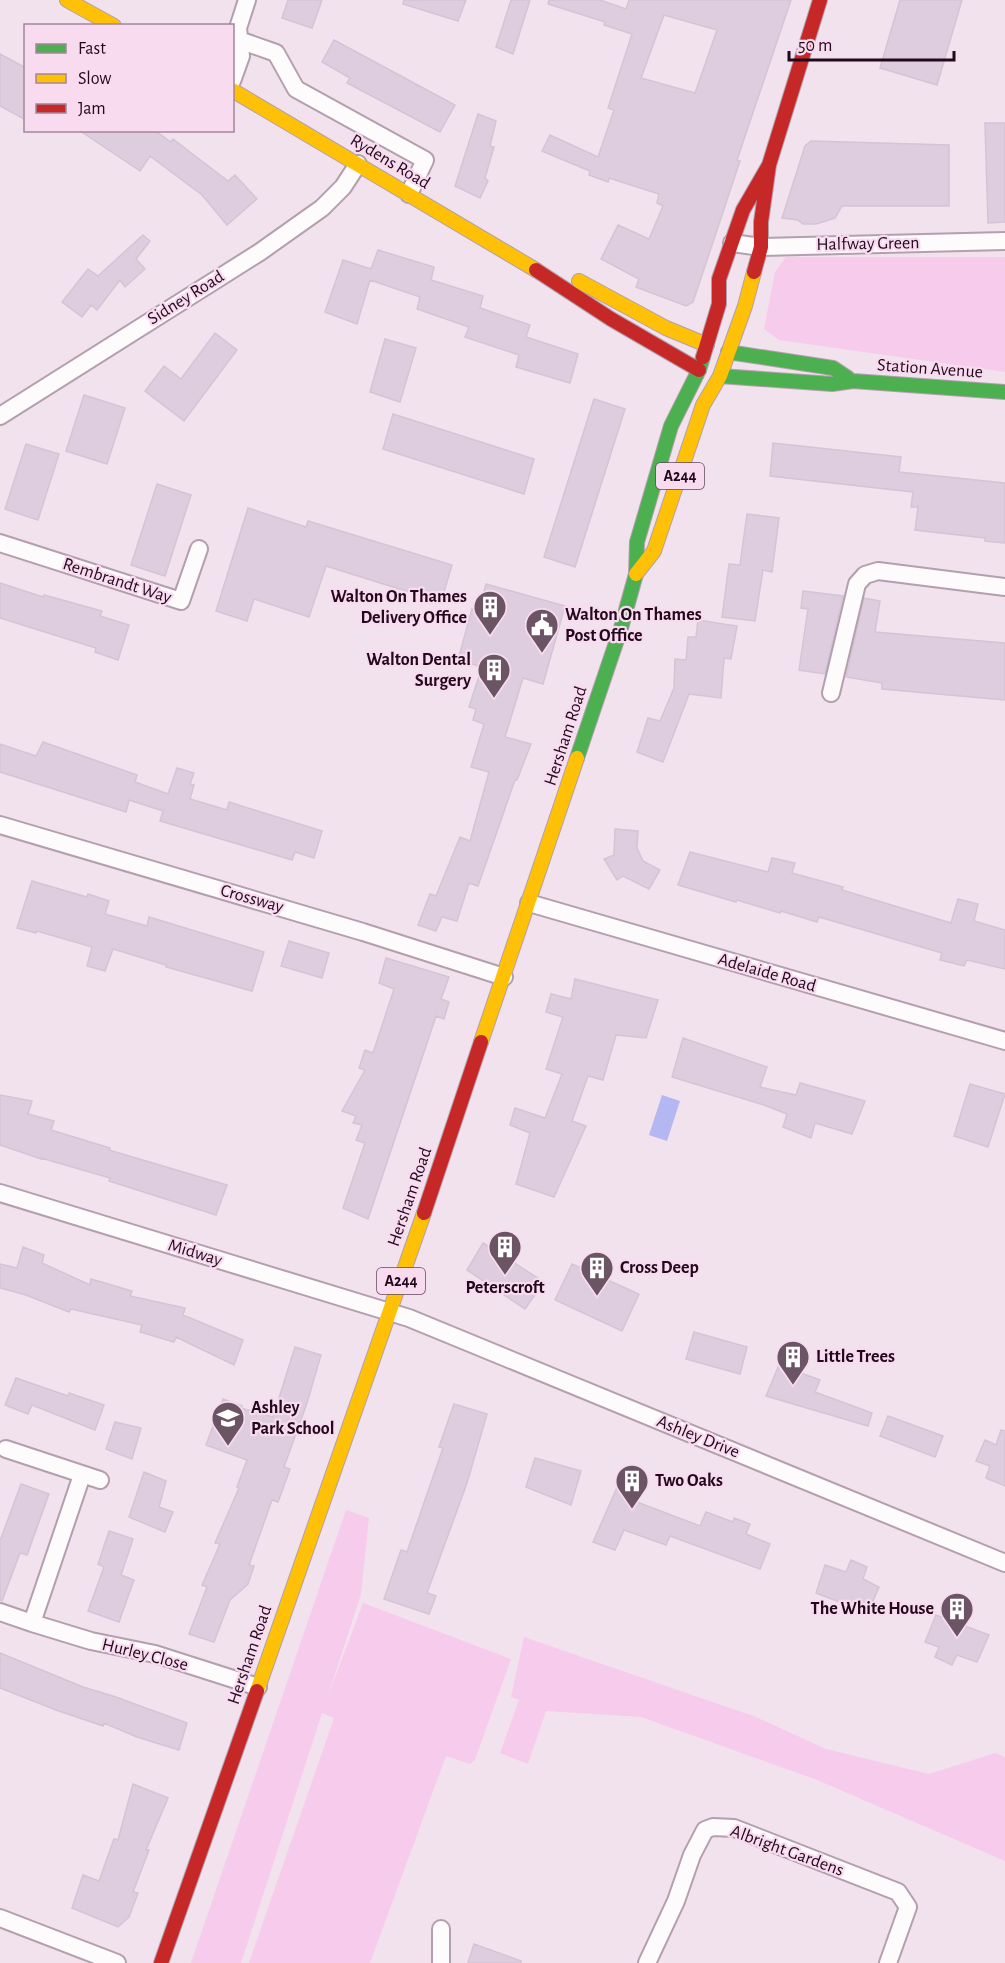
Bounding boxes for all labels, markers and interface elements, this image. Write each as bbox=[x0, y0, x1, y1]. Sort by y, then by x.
legend bbox=[24, 24, 234, 132]
scale bar bbox=[789, 24, 954, 62]
text: 50 m bbox=[798, 37, 832, 55]
text: Fast bbox=[78, 40, 106, 58]
text: Slow bbox=[78, 70, 111, 88]
text: Jam bbox=[78, 100, 106, 118]
street label: Rydens Road bbox=[347, 131, 433, 193]
street label: Halfway Green bbox=[816, 234, 920, 254]
street label: Sidney Road bbox=[145, 268, 227, 328]
street label: Station Avenue bbox=[876, 356, 984, 382]
road number: A244 bbox=[656, 463, 704, 489]
street label: Rembrandt Way bbox=[60, 555, 174, 607]
place label: Walton On Thames Delivery Office bbox=[330, 588, 467, 627]
building icon: Walton On Thames Delivery Office bbox=[472, 589, 508, 636]
place label: Walton On Thames Post Office bbox=[565, 606, 702, 645]
public building icon: Walton On Thames Post Office bbox=[524, 607, 560, 654]
place label: Walton Dental Surgery bbox=[366, 651, 472, 690]
building icon: Walton Dental Surgery bbox=[476, 652, 512, 699]
street label: Hersham Road bbox=[541, 684, 591, 788]
street label: Crossway bbox=[218, 881, 286, 917]
street label: Adelaide Road bbox=[716, 950, 818, 996]
street label: Hersham Road bbox=[385, 1145, 435, 1249]
building icon: Peterscroft bbox=[487, 1229, 523, 1276]
street label: Midway bbox=[166, 1236, 224, 1270]
building icon: Cross Deep bbox=[579, 1250, 615, 1297]
place label: Cross Deep bbox=[620, 1259, 699, 1277]
road number: A244 bbox=[377, 1268, 425, 1294]
place label: Peterscroft bbox=[465, 1279, 545, 1297]
building icon: Little Trees bbox=[775, 1339, 811, 1386]
place label: Little Trees bbox=[816, 1348, 895, 1366]
place label: Ashley Park School bbox=[251, 1399, 334, 1438]
school or university icon: Ashley Park School bbox=[210, 1400, 246, 1447]
street label: Ashley Drive bbox=[654, 1412, 742, 1462]
building icon: Two Oaks bbox=[614, 1463, 650, 1510]
place label: Two Oaks bbox=[655, 1472, 723, 1490]
building icon: The White House bbox=[939, 1591, 975, 1638]
place label: The White House bbox=[811, 1600, 934, 1618]
street label: Hersham Road bbox=[225, 1603, 275, 1707]
street label: Hurley Close bbox=[100, 1636, 190, 1674]
street label: Albright Gardens bbox=[728, 1822, 846, 1880]

